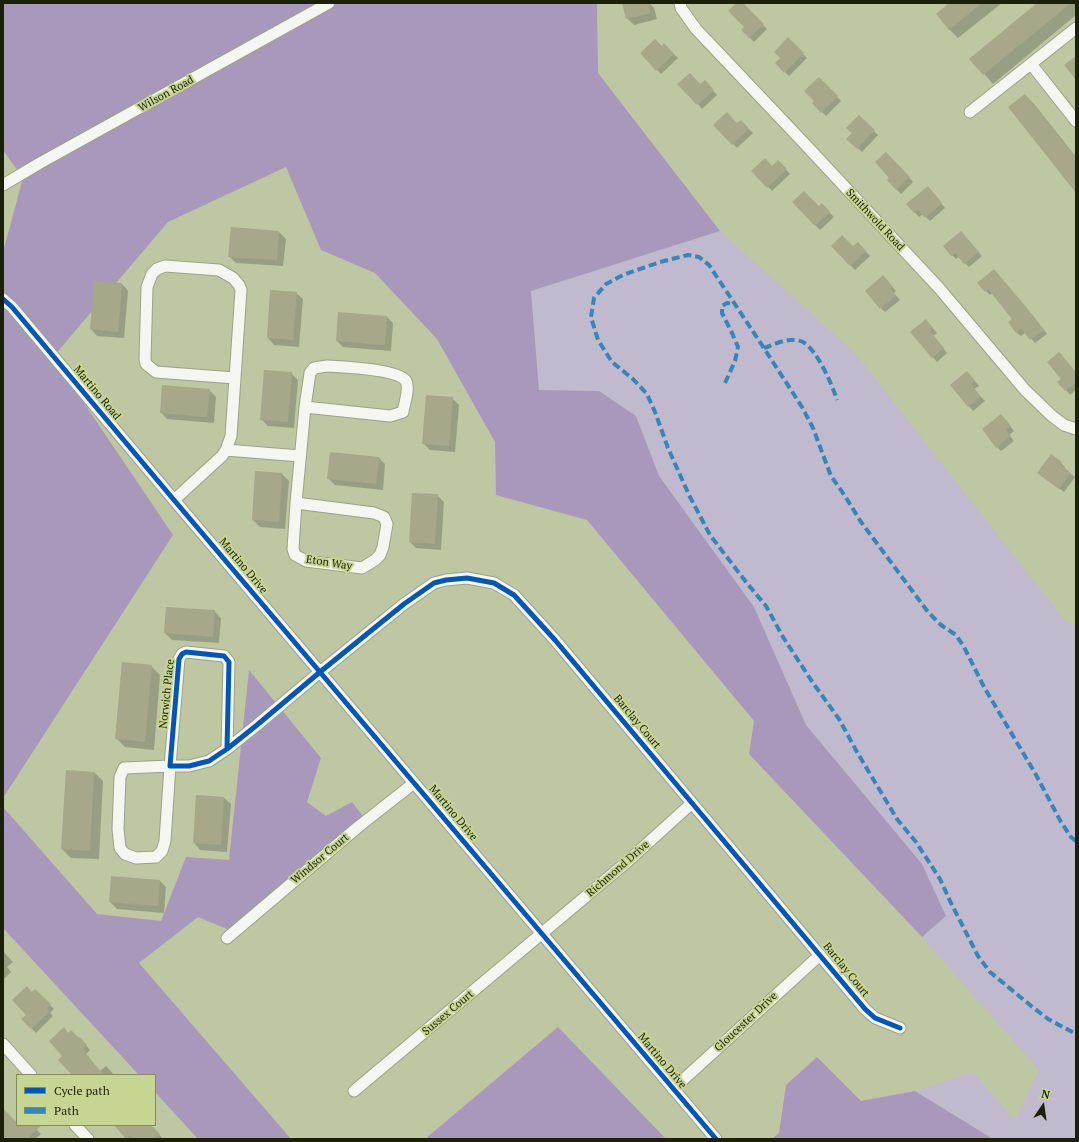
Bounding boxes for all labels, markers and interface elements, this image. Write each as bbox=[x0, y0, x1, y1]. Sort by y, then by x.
street label: Wilson Road bbox=[136, 73, 196, 115]
street label: Smithwold Road bbox=[843, 186, 907, 254]
street label: Martino Road bbox=[71, 363, 123, 423]
street label: Martino Drive bbox=[216, 536, 270, 596]
street label: Eton Way bbox=[305, 553, 353, 573]
street label: Norwich Place bbox=[157, 659, 177, 729]
street label: Barclay Court bbox=[611, 692, 663, 752]
street label: Martino Drive bbox=[426, 783, 480, 843]
street label: Windsor Court bbox=[288, 831, 352, 887]
street label: Richmond Drive bbox=[584, 838, 652, 900]
street label: Barclay Court bbox=[820, 940, 872, 1000]
street label: Sussex Court bbox=[420, 988, 476, 1038]
street label: Gloucester Drive bbox=[712, 989, 780, 1055]
street label: Martino Drive bbox=[635, 1031, 689, 1091]
legend bbox=[16, 1074, 156, 1126]
text: Cycle path bbox=[54, 1083, 110, 1098]
north arrow bbox=[1023, 1086, 1063, 1126]
text: N bbox=[1040, 1087, 1051, 1102]
text: Path bbox=[54, 1103, 79, 1118]

